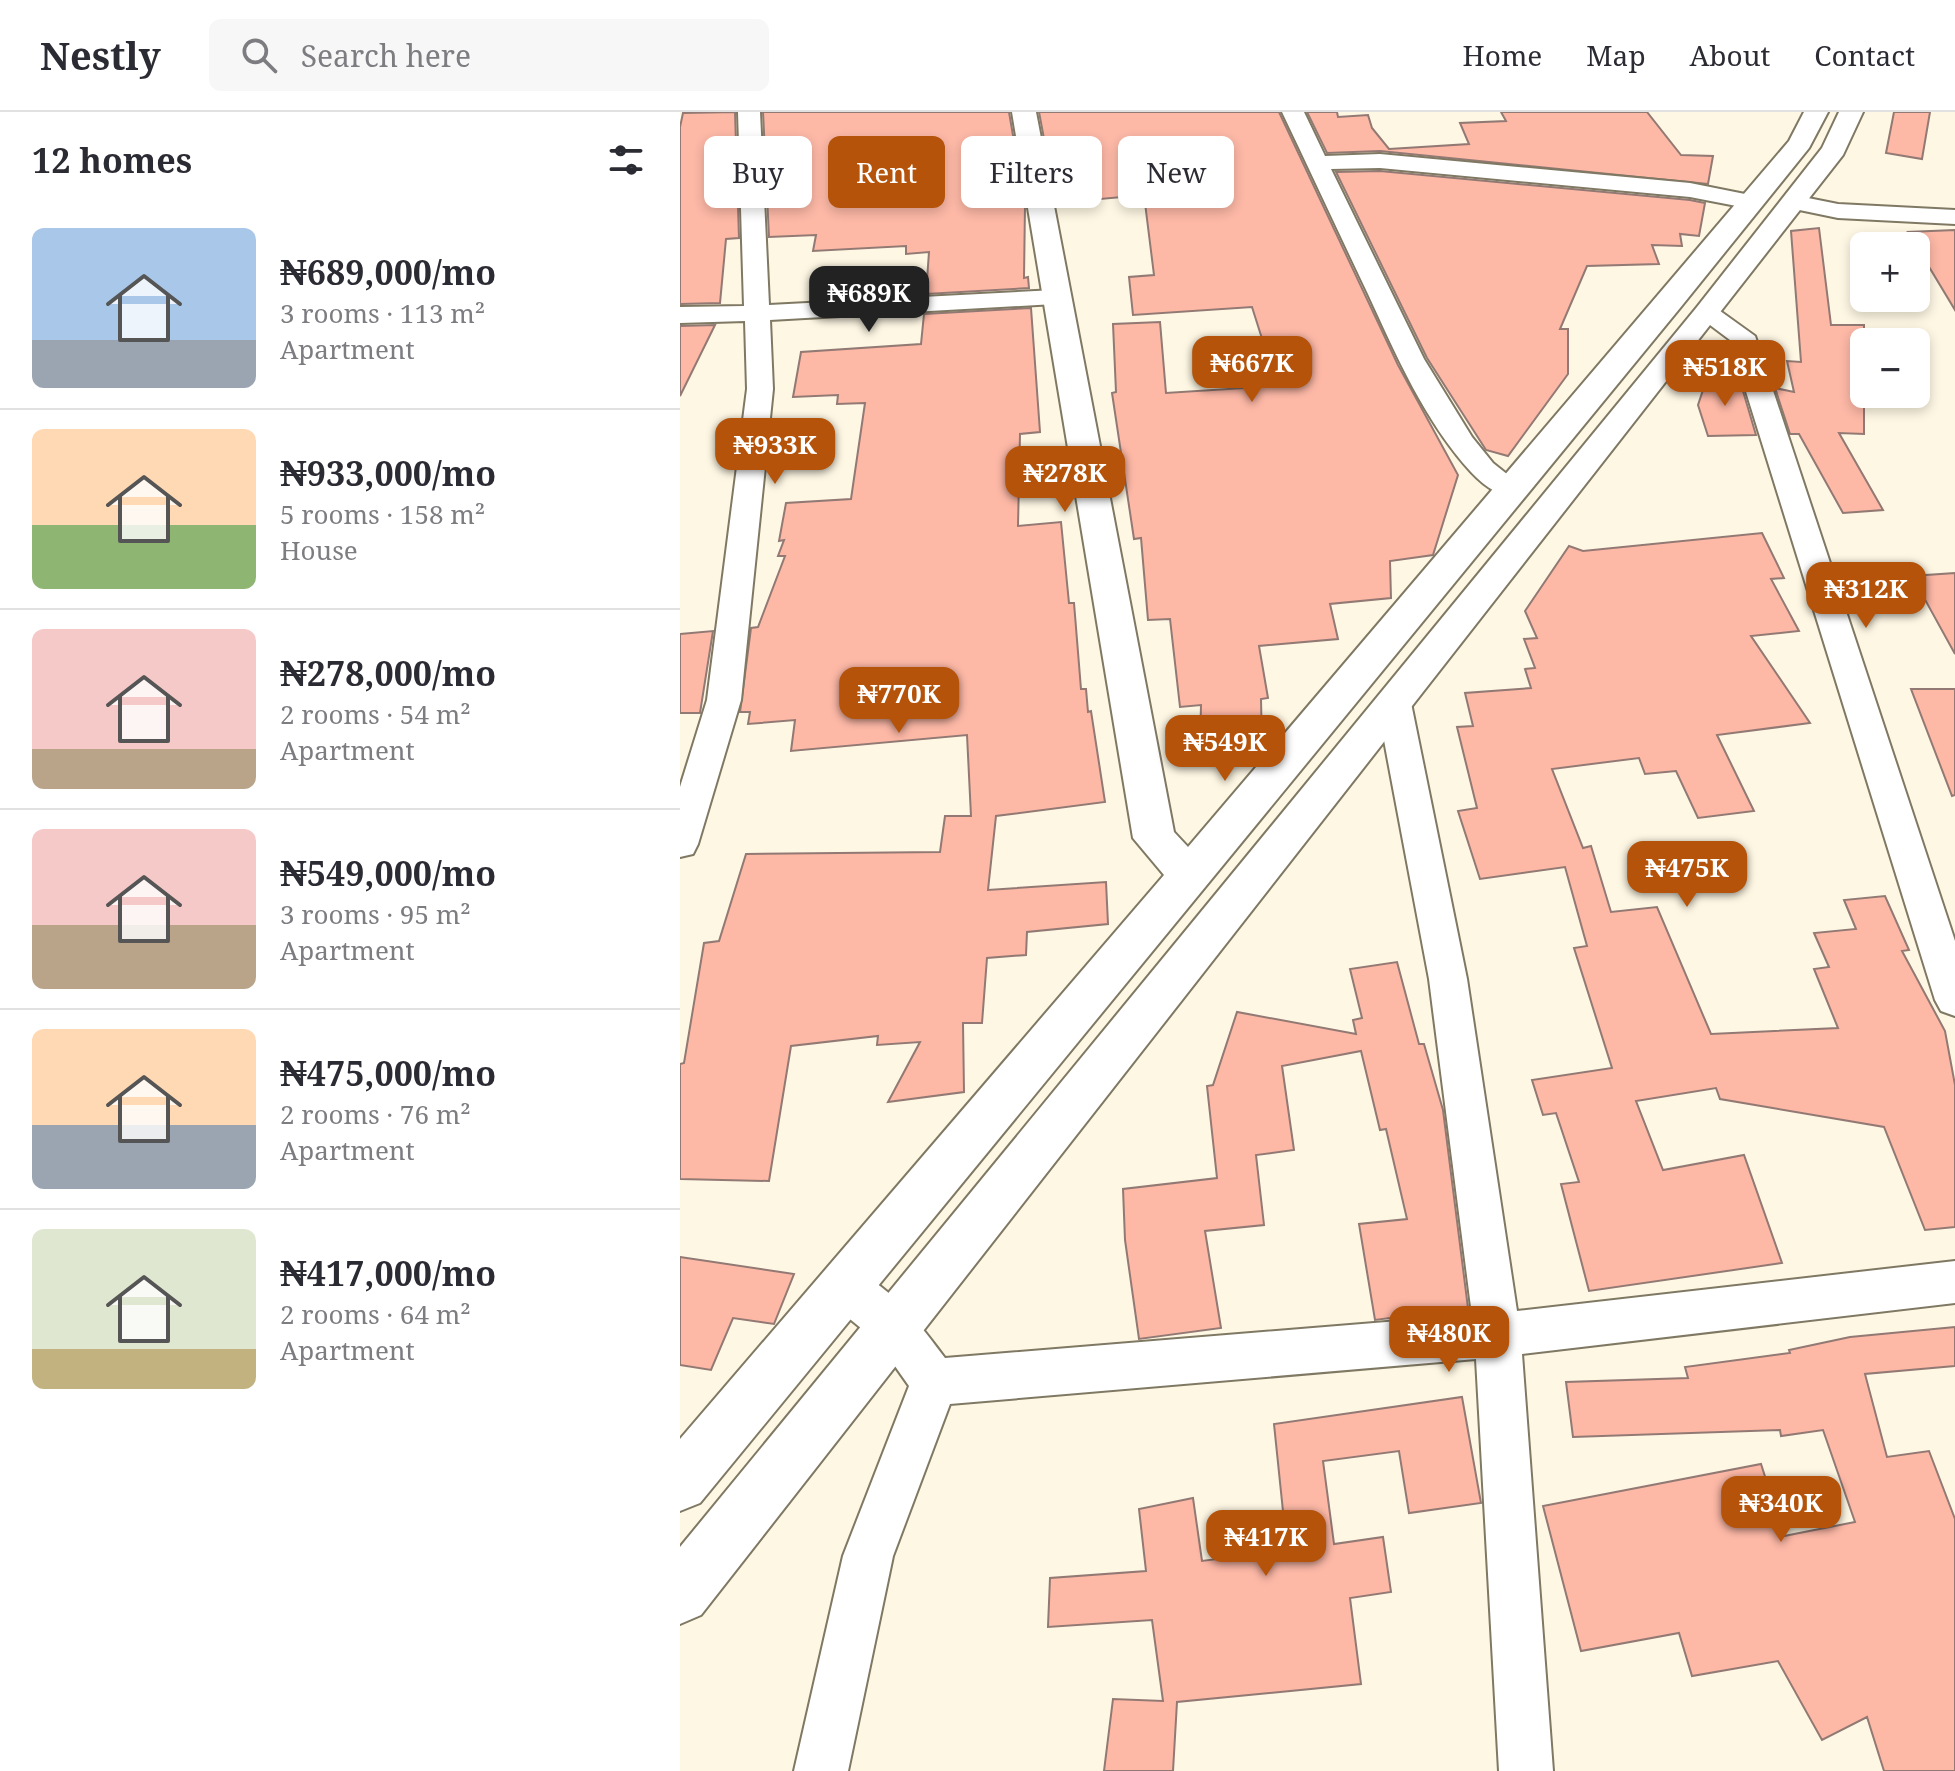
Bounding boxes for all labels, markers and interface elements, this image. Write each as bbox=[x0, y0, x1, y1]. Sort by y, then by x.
search box bbox=[209, 19, 769, 91]
text: Nestly bbox=[40, 29, 161, 81]
icon: search bbox=[237, 33, 281, 77]
text: Search here bbox=[301, 35, 471, 76]
text: Home bbox=[1463, 36, 1542, 74]
text: Map bbox=[1586, 36, 1646, 74]
text: About bbox=[1690, 36, 1770, 74]
text: Contact bbox=[1814, 36, 1915, 74]
chip: Buy bbox=[704, 136, 812, 208]
chip: Rent bbox=[828, 136, 945, 208]
chip: Filters bbox=[961, 136, 1102, 208]
chip: New bbox=[1118, 136, 1234, 208]
text: 12 homes bbox=[32, 137, 192, 183]
icon: filters bbox=[604, 138, 648, 182]
map controls bbox=[1850, 232, 1930, 408]
button: + bbox=[1850, 232, 1930, 312]
text: ₦689,000/mo bbox=[280, 249, 496, 295]
icon: home bbox=[96, 260, 192, 356]
pin: ₦689K bbox=[813, 266, 925, 334]
text: ₦689K bbox=[827, 274, 911, 310]
text: 3 rooms · 113 m² bbox=[280, 295, 485, 331]
button: − bbox=[1850, 328, 1930, 408]
text: Apartment bbox=[280, 331, 415, 367]
pin: ₦667K bbox=[1196, 336, 1308, 404]
pin: ₦518K bbox=[1669, 340, 1781, 408]
text: ₦667K bbox=[1210, 344, 1294, 380]
text: ₦518K bbox=[1683, 348, 1767, 384]
pin: ₦933K bbox=[719, 418, 831, 486]
text: ₦933K bbox=[733, 426, 817, 462]
pin: ₦278K bbox=[1009, 446, 1121, 514]
text: ₦933,000/mo bbox=[280, 450, 496, 496]
text: ₦278K bbox=[1023, 454, 1107, 490]
icon: home bbox=[96, 461, 192, 557]
text: 5 rooms · 158 m² bbox=[280, 496, 485, 532]
text: House bbox=[280, 532, 358, 568]
pin: ₦312K bbox=[1810, 562, 1922, 630]
text: ₦312K bbox=[1824, 570, 1908, 606]
text: ₦278,000/mo bbox=[280, 650, 496, 696]
icon: home bbox=[96, 661, 192, 757]
pin: ₦770K bbox=[843, 667, 955, 735]
text: ₦770K bbox=[857, 675, 941, 711]
text: 2 rooms · 54 m² bbox=[280, 696, 471, 732]
pin: ₦549K bbox=[1169, 715, 1281, 783]
text: ₦549K bbox=[1183, 723, 1267, 759]
text: Apartment bbox=[280, 732, 415, 768]
pin: ₦475K bbox=[1631, 841, 1743, 909]
text: ₦475K bbox=[1645, 849, 1729, 885]
text: ₦549,000/mo bbox=[280, 850, 496, 896]
icon: home bbox=[96, 861, 192, 957]
text: 3 rooms · 95 m² bbox=[280, 896, 471, 932]
text: Apartment bbox=[280, 932, 415, 968]
text: ₦475,000/mo bbox=[280, 1050, 496, 1096]
icon: home bbox=[96, 1061, 192, 1157]
text: 2 rooms · 76 m² bbox=[280, 1096, 471, 1132]
text: Apartment bbox=[280, 1132, 415, 1168]
text: ₦417,000/mo bbox=[280, 1250, 496, 1296]
icon: home bbox=[96, 1261, 192, 1357]
text: 2 rooms · 64 m² bbox=[280, 1296, 471, 1332]
pin: ₦480K bbox=[1393, 1306, 1505, 1374]
text: ₦480K bbox=[1407, 1314, 1491, 1350]
text: Apartment bbox=[280, 1332, 415, 1368]
pin: ₦340K bbox=[1725, 1476, 1837, 1544]
text: ₦340K bbox=[1739, 1484, 1823, 1520]
pin: ₦417K bbox=[1210, 1510, 1322, 1578]
text: ₦417K bbox=[1224, 1518, 1308, 1554]

